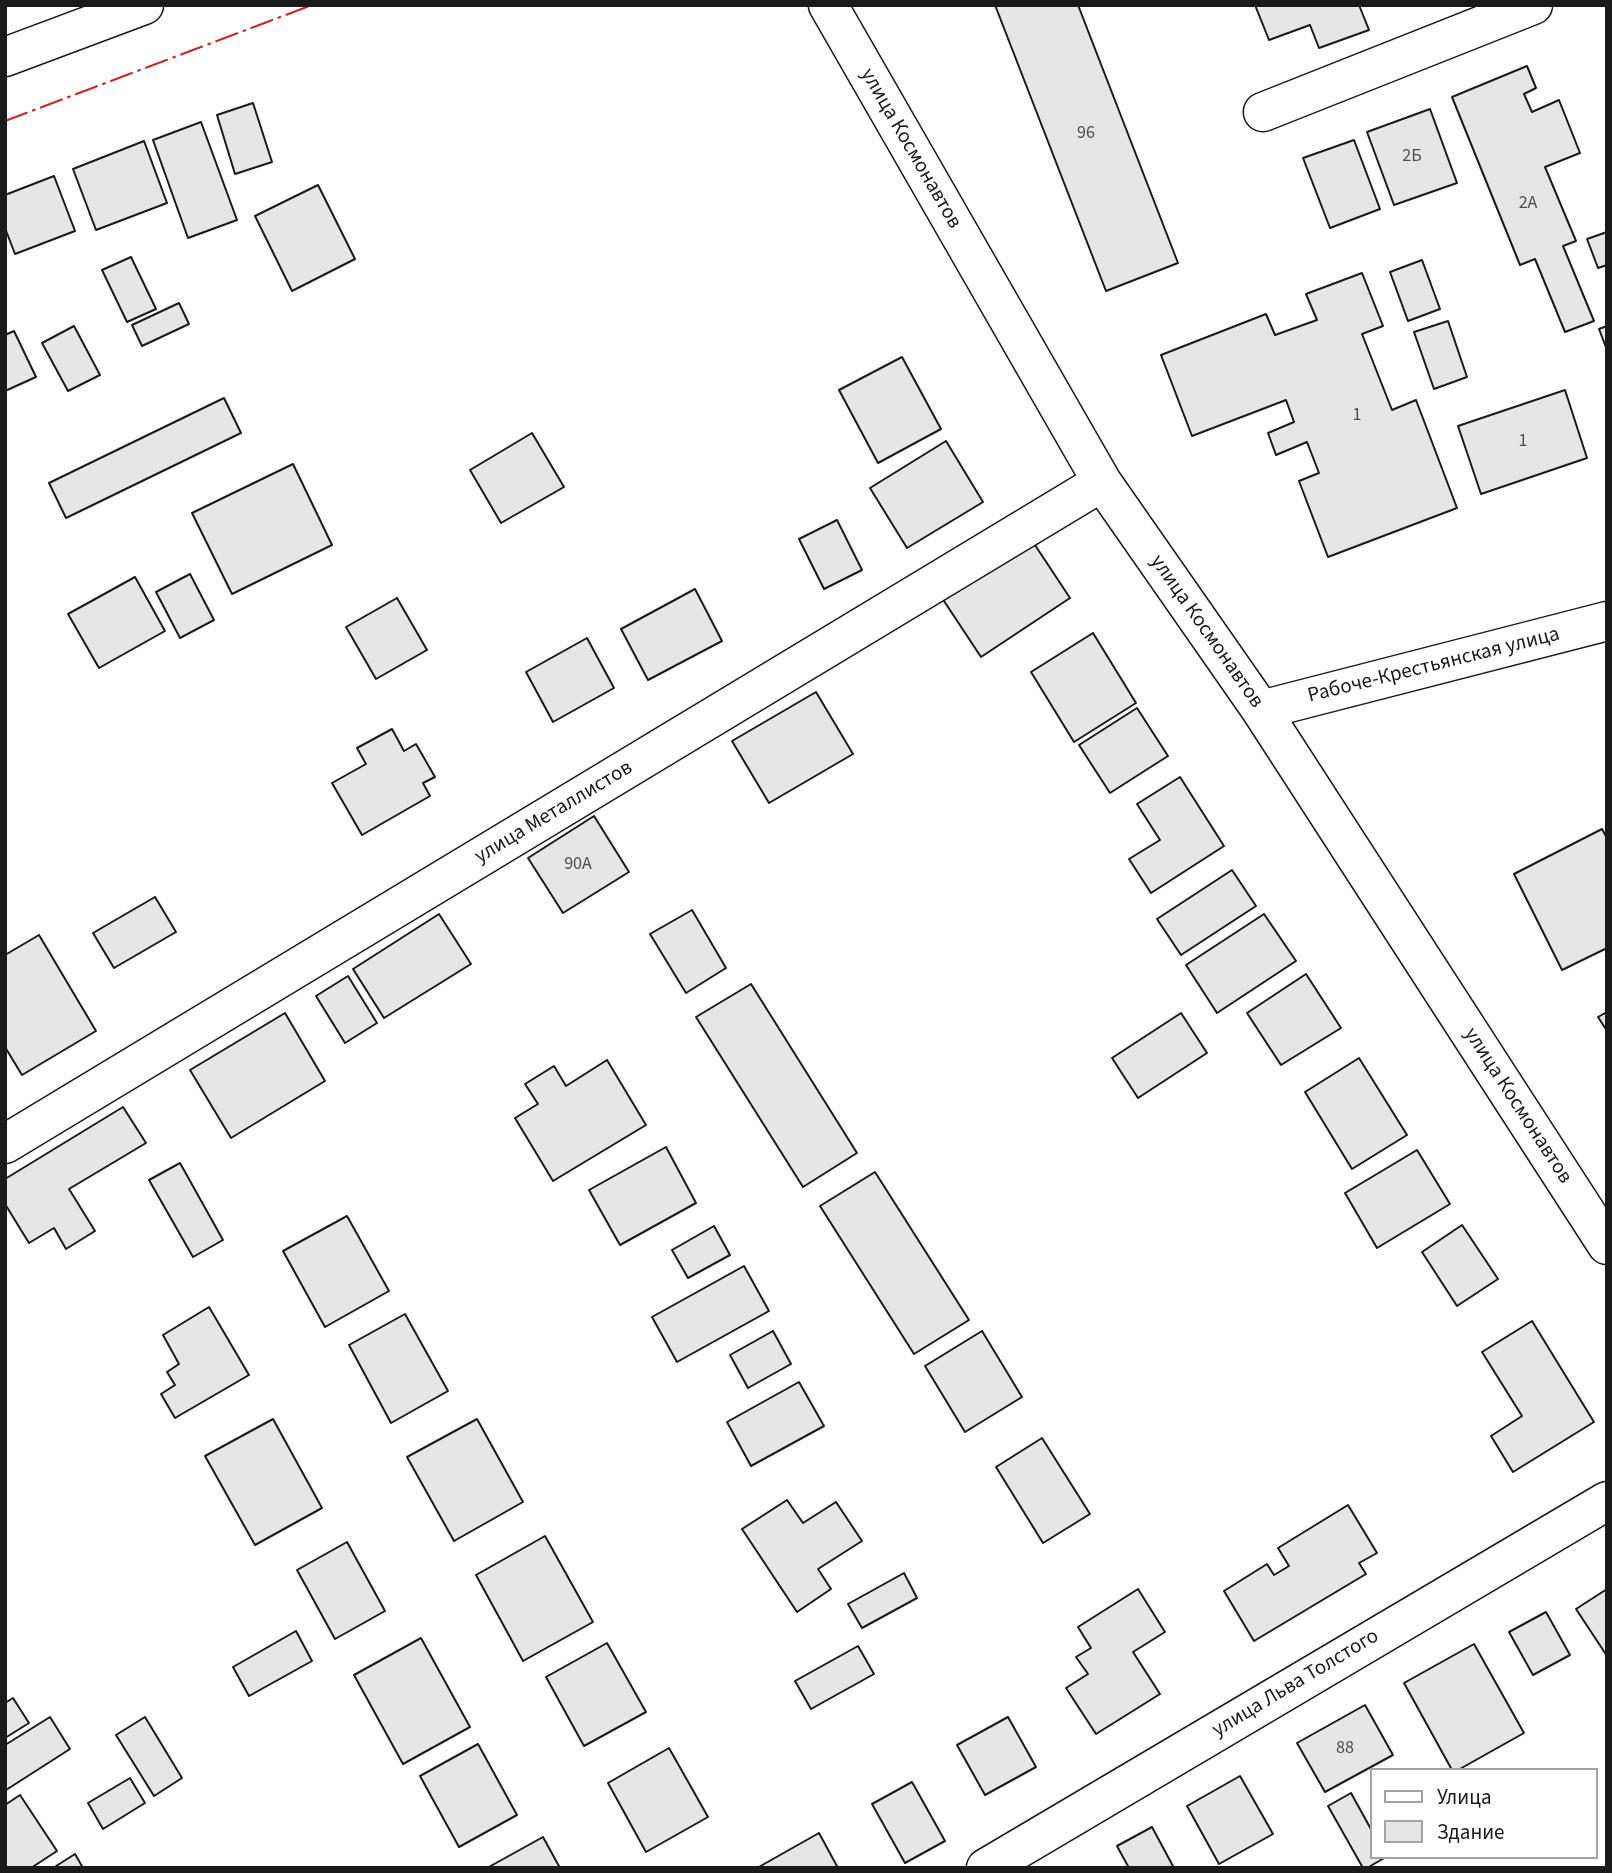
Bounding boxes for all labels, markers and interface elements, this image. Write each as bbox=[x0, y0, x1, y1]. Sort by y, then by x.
street label: улица Космонавтов bbox=[854, 64, 966, 234]
house number: 96 bbox=[1077, 123, 1095, 145]
house number: 2Б bbox=[1402, 146, 1422, 168]
house number: 2А bbox=[1519, 193, 1537, 215]
house number: 1 bbox=[1353, 405, 1361, 427]
house number: 1 bbox=[1519, 431, 1527, 453]
street label: улица Космонавтов bbox=[1144, 551, 1268, 713]
street label: Рабоче-Крестьянская улица bbox=[1305, 622, 1563, 710]
street label: улица Металлистов bbox=[471, 756, 637, 870]
house number: 90А bbox=[564, 854, 592, 876]
street label: улица Космонавтов bbox=[1457, 1023, 1577, 1189]
street label: улица Льва Толстого bbox=[1208, 1624, 1384, 1744]
house number: 88 bbox=[1336, 1738, 1354, 1760]
legend bbox=[1370, 1768, 1598, 1859]
text: Улица bbox=[1437, 1782, 1492, 1812]
text: Здание bbox=[1437, 1817, 1505, 1847]

